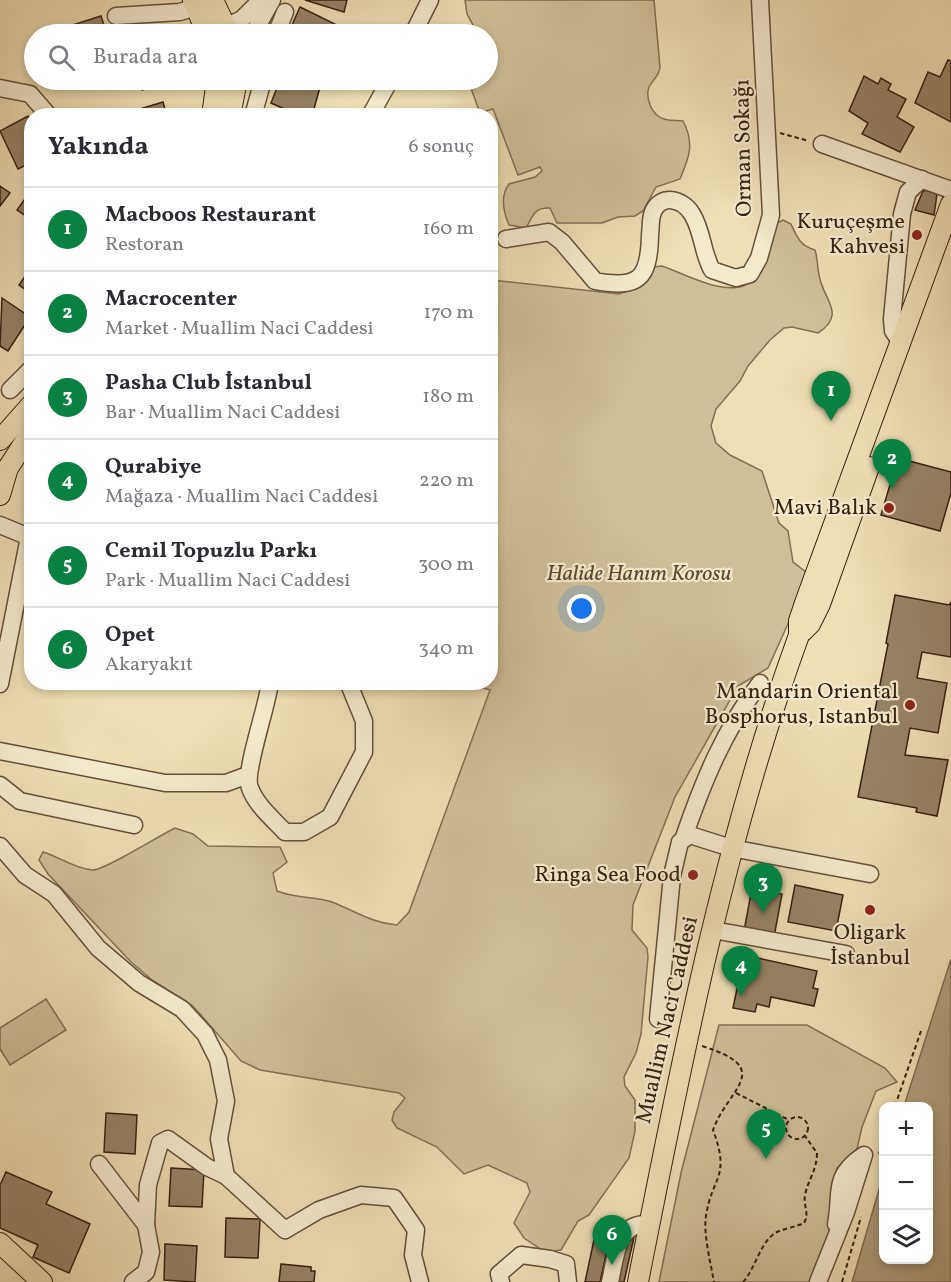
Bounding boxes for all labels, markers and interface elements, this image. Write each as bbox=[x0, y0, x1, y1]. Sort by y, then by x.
search box bbox=[24, 24, 498, 90]
icon: search bbox=[45, 41, 78, 74]
text: Burada ara bbox=[93, 42, 198, 73]
street label: Orman Sokağı bbox=[727, 79, 761, 217]
text: Yakında bbox=[48, 129, 149, 165]
text: 6 sonuç bbox=[409, 133, 474, 161]
text: Macboos Restaurant bbox=[105, 200, 316, 231]
place label: Kuruçeşme Kahvesi bbox=[796, 207, 905, 263]
text: 1 bbox=[63, 215, 72, 243]
text: 160 m bbox=[422, 215, 474, 243]
marker: Kuruçeşme Kahvesi bbox=[910, 228, 924, 242]
text: Restoran bbox=[105, 231, 184, 259]
text: Macrocenter bbox=[105, 284, 237, 315]
text: 2 bbox=[62, 299, 73, 327]
text: 170 m bbox=[424, 299, 474, 327]
text: Market · Muallim Naci Caddesi bbox=[105, 315, 374, 343]
text: Pasha Club İstanbul bbox=[105, 368, 312, 399]
pin: 1 bbox=[812, 372, 850, 421]
text: 3 bbox=[62, 383, 73, 411]
text: 180 m bbox=[422, 383, 474, 411]
text: Bar · Muallim Naci Caddesi bbox=[105, 399, 340, 427]
pin: 2 bbox=[872, 440, 912, 489]
text: Qurabiye bbox=[105, 452, 201, 483]
text: 4 bbox=[61, 467, 74, 495]
text: 220 m bbox=[419, 467, 474, 495]
text: Mağaza · Muallim Naci Caddesi bbox=[105, 483, 378, 511]
place label: Mavi Balık bbox=[774, 493, 877, 524]
marker: Mavi Balık bbox=[882, 501, 896, 515]
text: Cemil Topuzlu Parkı bbox=[105, 536, 317, 567]
text: 5 bbox=[63, 551, 72, 579]
text: 300 m bbox=[418, 551, 474, 579]
park label: Halide Hanım Korosu bbox=[547, 559, 731, 590]
text: Park · Muallim Naci Caddesi bbox=[105, 567, 350, 595]
your location bbox=[567, 594, 596, 623]
text: Opet bbox=[105, 620, 155, 651]
text: 6 bbox=[62, 635, 73, 663]
text: 340 m bbox=[418, 635, 474, 663]
text: Akaryakıt bbox=[105, 651, 193, 679]
place label: Mandarin Oriental Bosphorus, Istanbul bbox=[705, 677, 898, 733]
marker: Mandarin Oriental Bosphorus, Istanbul bbox=[903, 698, 917, 712]
place label: Ringa Sea Food bbox=[535, 860, 681, 891]
pin: 3 bbox=[744, 864, 783, 913]
marker: Ringa Sea Food bbox=[686, 868, 700, 882]
marker: Oligark İstanbul bbox=[863, 903, 877, 917]
street label: Muallim Naci Caddesi bbox=[629, 913, 707, 1127]
place label: Oligark İstanbul bbox=[830, 918, 910, 974]
pin: 4 bbox=[722, 946, 760, 996]
map controls bbox=[879, 1102, 933, 1264]
button: + bbox=[879, 1102, 933, 1156]
pin: 5 bbox=[746, 1110, 786, 1159]
button: − bbox=[879, 1156, 933, 1210]
button: layers bbox=[879, 1210, 933, 1264]
pin: 6 bbox=[592, 1216, 632, 1265]

